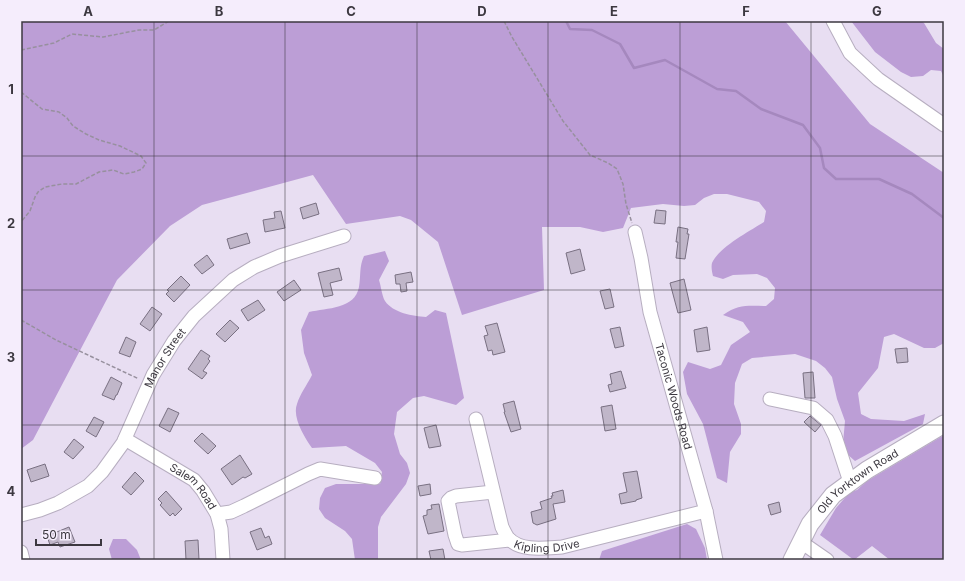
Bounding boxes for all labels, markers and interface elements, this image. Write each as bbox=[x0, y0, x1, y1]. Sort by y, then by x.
text: A bbox=[83, 3, 93, 19]
text: B bbox=[215, 3, 224, 19]
text: C bbox=[346, 3, 356, 19]
text: D bbox=[477, 3, 487, 19]
text: E bbox=[610, 3, 618, 19]
text: F bbox=[742, 3, 750, 19]
text: G bbox=[872, 3, 882, 19]
text: 1 bbox=[8, 81, 14, 97]
text: 2 bbox=[7, 215, 15, 231]
street label: Manor Street bbox=[141, 325, 189, 390]
street label: Taconic Woods Road bbox=[652, 342, 695, 451]
text: 3 bbox=[7, 349, 15, 365]
street label: Old Yorktown Road bbox=[814, 446, 901, 517]
street label: Salem Road bbox=[167, 460, 220, 512]
text: 4 bbox=[7, 483, 16, 499]
scale bar bbox=[36, 521, 101, 547]
text: 50 m bbox=[42, 527, 71, 542]
street label: Kipling Drive bbox=[512, 536, 581, 555]

